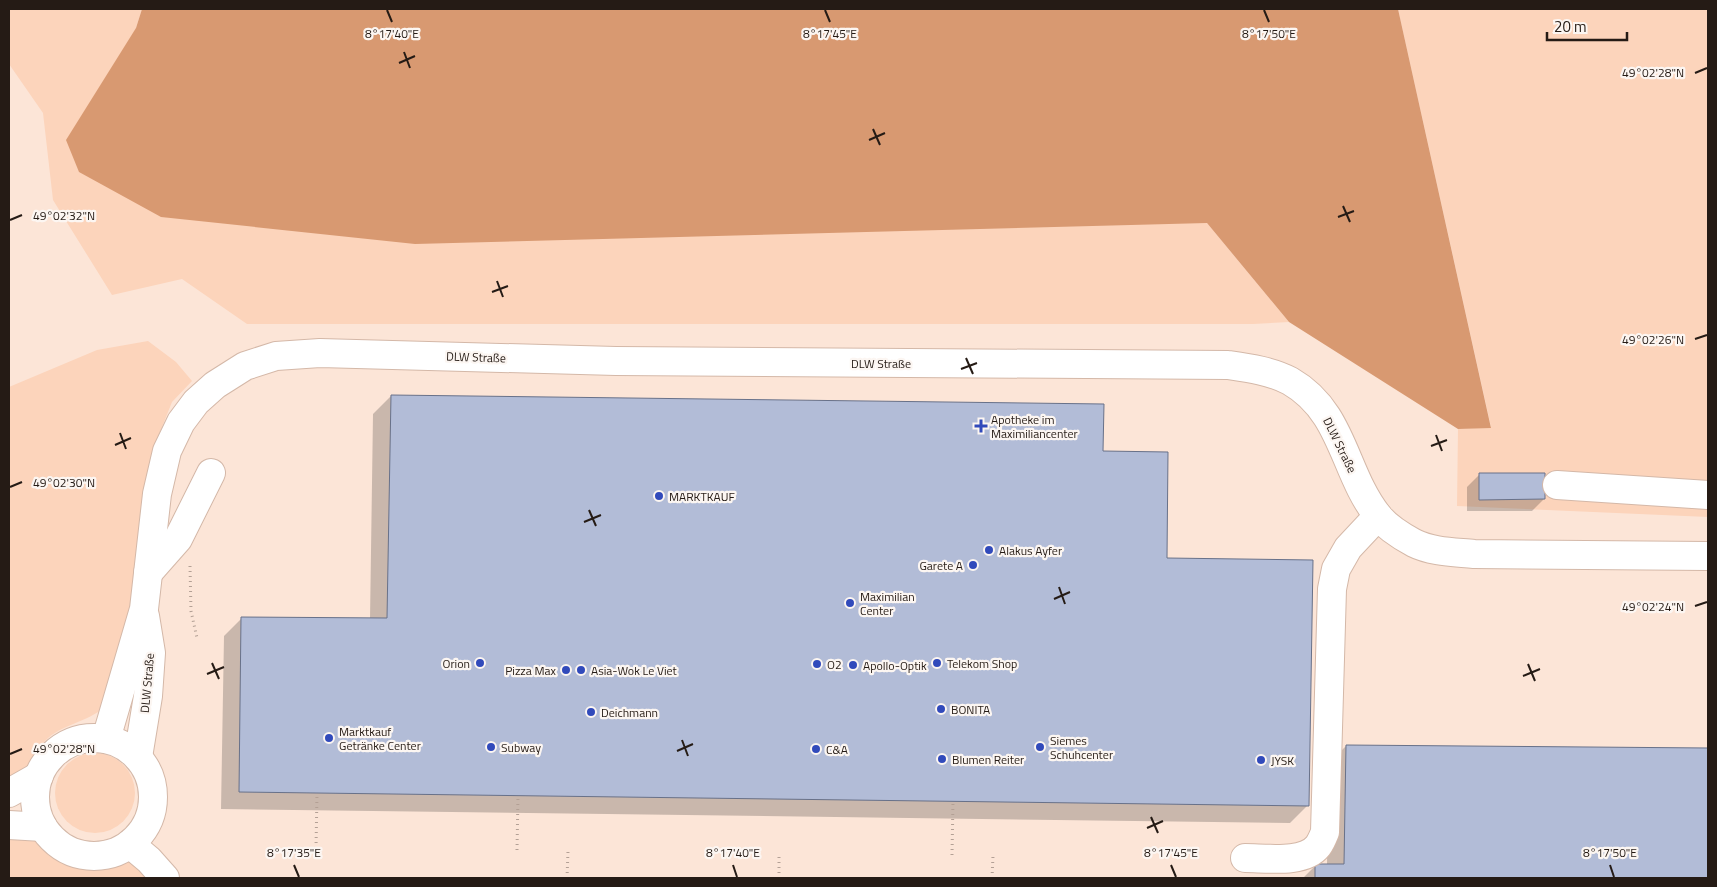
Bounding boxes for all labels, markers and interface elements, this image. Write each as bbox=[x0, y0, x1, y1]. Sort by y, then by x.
scale bar bbox=[1547, 10, 1627, 42]
text: 20 m bbox=[1554, 15, 1587, 38]
text: 8°17'40"E bbox=[365, 24, 419, 43]
text: 8°17'45"E bbox=[803, 24, 857, 43]
text: 8°17'50"E bbox=[1242, 24, 1296, 43]
text: 49°02'28"N bbox=[1622, 63, 1684, 82]
text: 49°02'32"N bbox=[33, 206, 95, 225]
text: 49°02'26"N bbox=[1622, 330, 1684, 349]
street label: DLW Straße bbox=[446, 346, 506, 368]
street label: DLW Straße bbox=[851, 354, 911, 373]
place label: Apotheke im Maximiliancenter bbox=[991, 410, 1078, 443]
street label: DLW Straße bbox=[1318, 414, 1362, 476]
marker: Apotheke im Maximiliancenter bbox=[975, 420, 987, 432]
text: 49°02'30"N bbox=[33, 473, 95, 492]
place label: MARKTKAUF bbox=[669, 487, 735, 506]
marker: MARKTKAUF bbox=[653, 490, 665, 502]
place label: Alakus Ayfer bbox=[999, 541, 1062, 560]
marker: Alakus Ayfer bbox=[983, 544, 995, 556]
place label: Garete A bbox=[919, 556, 963, 575]
marker: Garete A bbox=[967, 559, 979, 571]
place label: Maximilian Center bbox=[860, 587, 915, 620]
marker: Maximilian Center bbox=[844, 597, 856, 609]
text: 49°02'24"N bbox=[1622, 597, 1684, 616]
street label: DLW Straße bbox=[135, 652, 159, 714]
place label: Orion bbox=[443, 654, 470, 673]
place label: Telekom Shop bbox=[947, 654, 1017, 673]
place label: O2 bbox=[827, 655, 842, 674]
place label: Apollo-Optik bbox=[863, 656, 927, 675]
marker: Orion bbox=[474, 657, 486, 669]
marker: Telekom Shop bbox=[931, 657, 943, 669]
marker: O2 bbox=[811, 658, 823, 670]
marker: Apollo-Optik bbox=[847, 659, 859, 671]
place label: Pizza Max bbox=[505, 661, 557, 680]
place label: Asia-Wok Le Viet bbox=[591, 661, 678, 680]
marker: Pizza Max bbox=[560, 664, 572, 676]
marker: Asia-Wok Le Viet bbox=[575, 664, 587, 676]
place label: BONITA bbox=[951, 700, 990, 719]
place label: Deichmann bbox=[601, 703, 658, 722]
marker: BONITA bbox=[935, 703, 947, 715]
marker: Deichmann bbox=[585, 706, 597, 718]
place label: Marktkauf Getränke Center bbox=[339, 722, 421, 755]
place label: Siemes Schuhcenter bbox=[1050, 731, 1113, 764]
marker: Marktkauf Getränke Center bbox=[323, 732, 335, 744]
place label: Subway bbox=[501, 738, 541, 757]
text: 49°02'28"N bbox=[33, 739, 95, 758]
place label: C&A bbox=[826, 740, 848, 759]
marker: Subway bbox=[485, 741, 497, 753]
marker: Siemes Schuhcenter bbox=[1034, 741, 1046, 753]
marker: C&A bbox=[810, 743, 822, 755]
place label: Blumen Reiter bbox=[952, 750, 1024, 769]
place label: JYSK bbox=[1271, 751, 1294, 770]
marker: Blumen Reiter bbox=[936, 753, 948, 765]
marker: JYSK bbox=[1255, 754, 1267, 766]
text: 8°17'35"E bbox=[267, 843, 321, 862]
text: 8°17'40"E bbox=[706, 843, 760, 862]
text: 8°17'45"E bbox=[1144, 843, 1198, 862]
text: 8°17'50"E bbox=[1583, 843, 1637, 862]

